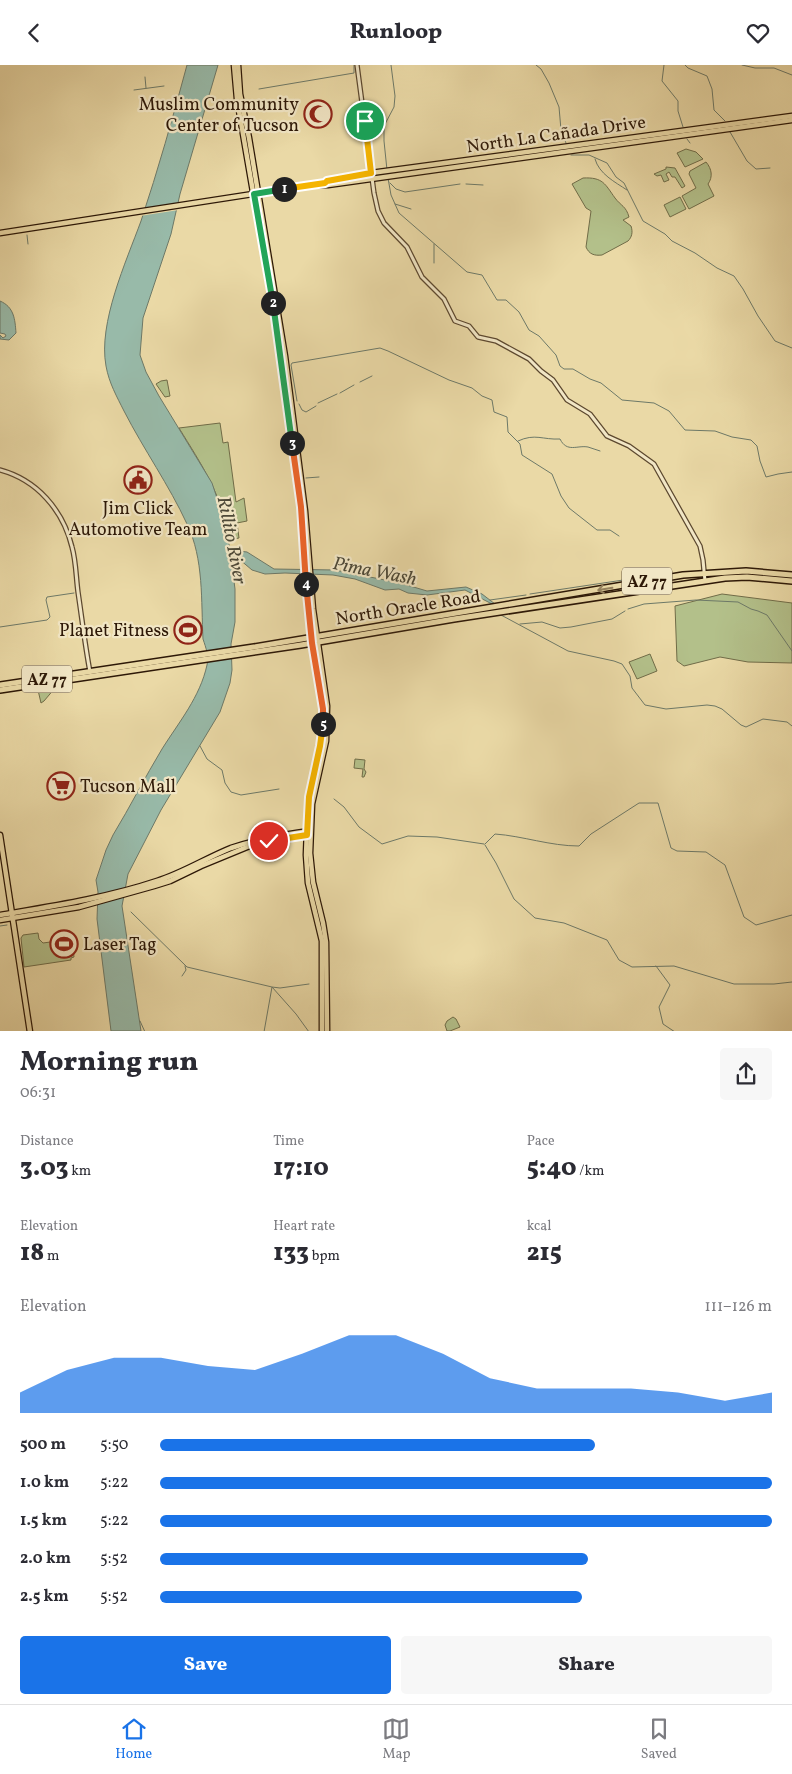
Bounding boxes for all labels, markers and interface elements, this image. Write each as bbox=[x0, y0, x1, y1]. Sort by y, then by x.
text: Runloop bbox=[350, 17, 442, 48]
icon: back bbox=[20, 19, 48, 47]
icon: heart bbox=[744, 19, 772, 47]
place label: Muslim Community Center of Tucson bbox=[139, 93, 299, 139]
mosque icon: Muslim Community Center of Tucson bbox=[303, 99, 333, 129]
pin bbox=[344, 100, 386, 142]
icon: arrive bbox=[351, 107, 379, 135]
street label: North La Cañada Drive bbox=[465, 111, 648, 160]
pin: 1 bbox=[272, 177, 296, 201]
text: 1 bbox=[282, 180, 287, 199]
pin: 2 bbox=[260, 291, 286, 315]
text: 2 bbox=[270, 294, 277, 313]
pin: 3 bbox=[280, 431, 304, 455]
text: 3 bbox=[289, 434, 296, 453]
public building icon: Jim Click Automotive Team bbox=[123, 465, 153, 495]
water label: Rillito River bbox=[210, 494, 252, 587]
place label: Jim Click Automotive Team bbox=[68, 497, 208, 543]
water label: Pima Wash bbox=[330, 551, 419, 593]
road number: AZ 77 bbox=[622, 567, 672, 595]
pin: 4 bbox=[294, 571, 318, 597]
text: 4 bbox=[302, 575, 311, 594]
one-way arrow bbox=[597, 584, 613, 594]
street label: North Oracle Road bbox=[334, 585, 483, 632]
sports icon: Planet Fitness bbox=[173, 615, 203, 645]
place label: Planet Fitness bbox=[59, 619, 169, 644]
road number: AZ 77 bbox=[22, 665, 72, 693]
pin: 5 bbox=[310, 711, 336, 737]
text: 5 bbox=[320, 715, 327, 734]
supermarket icon: Tucson Mall bbox=[46, 771, 76, 801]
place label: Tucson Mall bbox=[80, 775, 176, 800]
pin bbox=[248, 820, 290, 862]
icon: check bbox=[255, 827, 283, 855]
sports icon: Laser Tag bbox=[49, 929, 79, 959]
place label: Laser Tag bbox=[83, 933, 157, 958]
text: Morning run bbox=[20, 1043, 198, 1082]
button: share bbox=[720, 1048, 772, 1100]
text: 06:31 bbox=[20, 1082, 56, 1104]
text: Distance bbox=[20, 1132, 74, 1151]
text: Time bbox=[273, 1132, 304, 1151]
text: Pace bbox=[527, 1132, 555, 1151]
text: 3.03 bbox=[20, 1151, 68, 1186]
text: 17:10 bbox=[273, 1151, 329, 1186]
text: 5:40 bbox=[527, 1151, 576, 1186]
text: km bbox=[68, 1162, 91, 1181]
text: /km bbox=[576, 1162, 604, 1181]
text: Elevation bbox=[20, 1217, 78, 1236]
text: Heart rate bbox=[273, 1217, 335, 1236]
text: kcal bbox=[527, 1217, 552, 1236]
text: 18 bbox=[20, 1236, 44, 1271]
text: 133 bbox=[273, 1236, 309, 1271]
text: 215 bbox=[527, 1236, 562, 1271]
text: m bbox=[44, 1247, 59, 1266]
text: bpm bbox=[309, 1247, 340, 1266]
text: Elevation bbox=[20, 1296, 87, 1318]
text: 111–126 m bbox=[705, 1296, 772, 1318]
text: 500 m bbox=[20, 1434, 66, 1456]
text: 5:50 bbox=[100, 1434, 128, 1456]
text: 1.0 km bbox=[20, 1472, 69, 1494]
text: 5:22 bbox=[100, 1472, 129, 1494]
text: 1.5 km bbox=[20, 1510, 67, 1532]
text: 5:22 bbox=[100, 1510, 129, 1532]
text: 2.0 km bbox=[20, 1548, 71, 1570]
text: 5:52 bbox=[100, 1548, 128, 1570]
text: 2.5 km bbox=[20, 1586, 69, 1608]
text: 5:52 bbox=[100, 1586, 128, 1608]
button: Save bbox=[20, 1636, 391, 1694]
button: Share bbox=[401, 1636, 772, 1694]
tab: Home bbox=[115, 1715, 152, 1764]
tab: Map bbox=[382, 1715, 410, 1764]
tab: Saved bbox=[641, 1715, 677, 1764]

